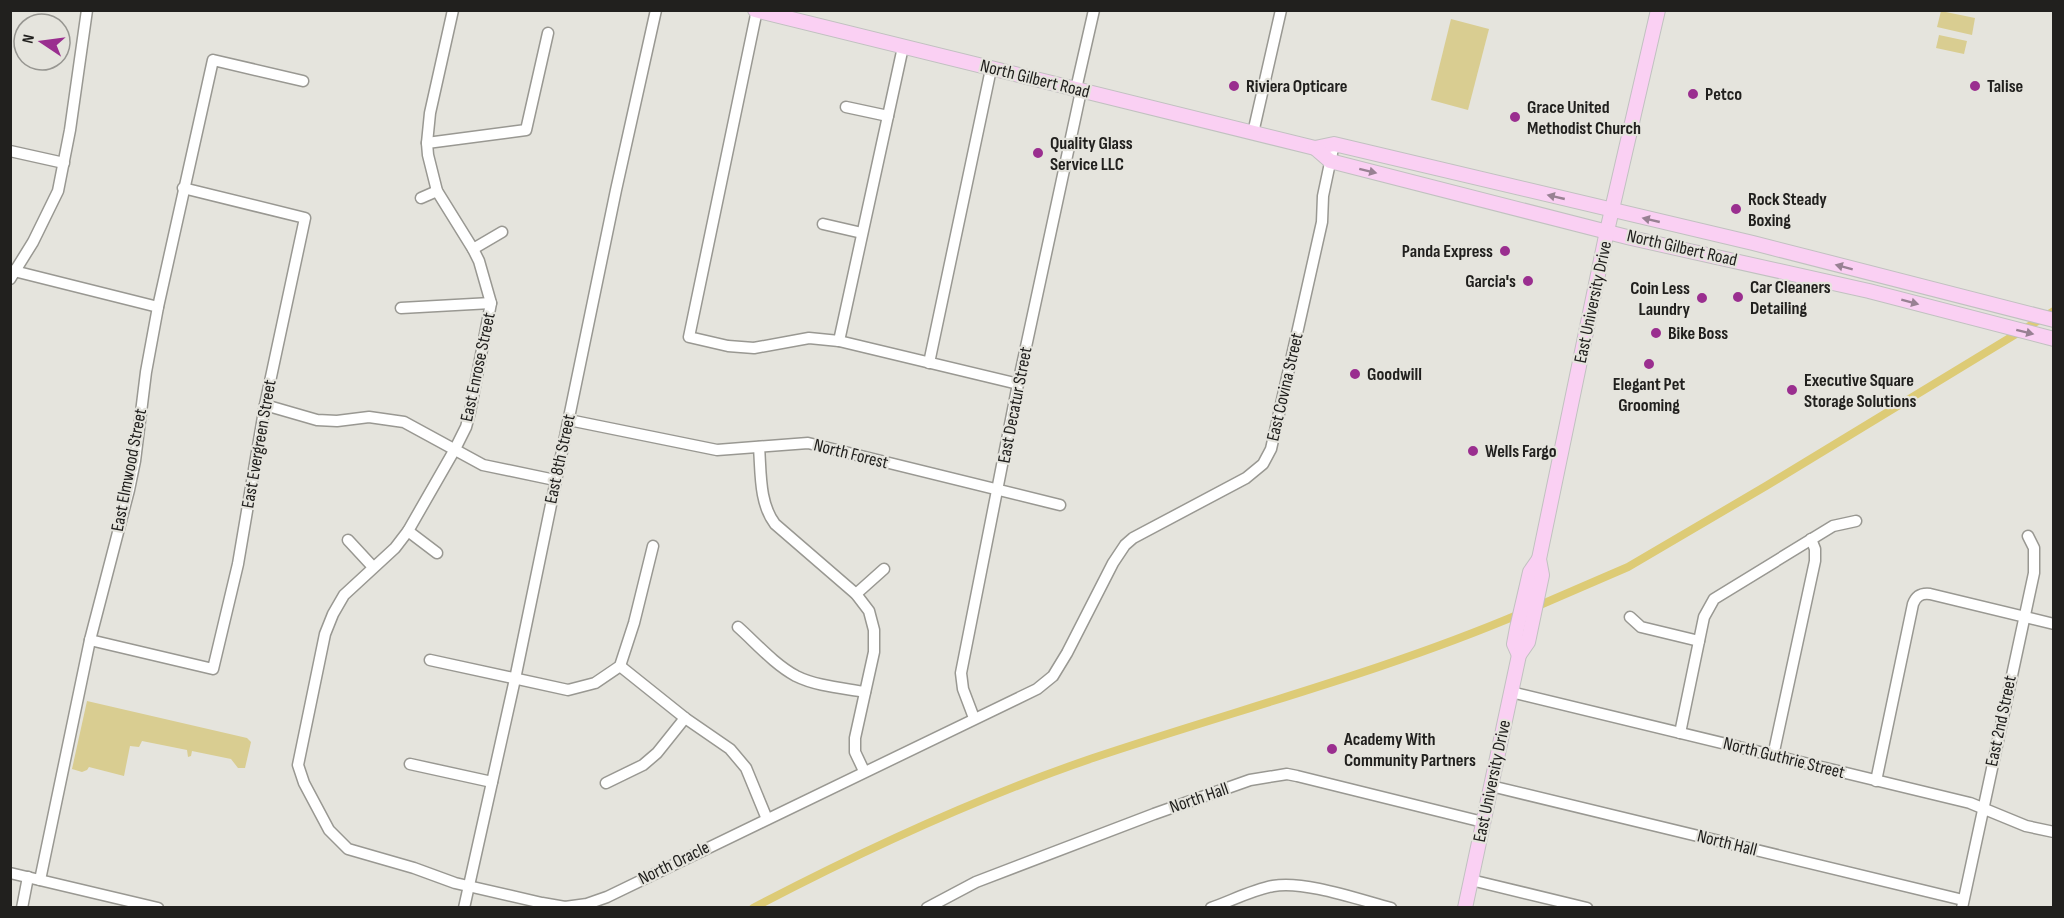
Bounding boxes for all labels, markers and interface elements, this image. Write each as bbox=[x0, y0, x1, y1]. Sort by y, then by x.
north arrow bbox=[12, 12, 72, 72]
text: N bbox=[19, 33, 39, 45]
street label: North Gilbert Road bbox=[978, 55, 1092, 103]
place label: Riviera Opticare bbox=[1246, 76, 1347, 97]
place label: Talise bbox=[1987, 76, 2023, 97]
marker: Riviera Opticare bbox=[1227, 79, 1241, 93]
marker: Talise bbox=[1968, 79, 1982, 93]
place label: Petco bbox=[1705, 84, 1742, 105]
marker: Petco bbox=[1686, 87, 1700, 101]
place label: Grace United Methodist Church bbox=[1527, 97, 1641, 139]
marker: Grace United Methodist Church bbox=[1508, 110, 1522, 124]
place label: Quality Glass Service LLC bbox=[1050, 133, 1133, 175]
marker: Quality Glass Service LLC bbox=[1031, 146, 1045, 160]
one-way arrow bbox=[1359, 166, 1377, 176]
place label: Rock Steady Boxing bbox=[1748, 189, 1827, 231]
one-way arrow bbox=[1547, 191, 1565, 201]
marker: Rock Steady Boxing bbox=[1729, 202, 1743, 216]
one-way arrow bbox=[1642, 214, 1660, 224]
street label: North Gilbert Road bbox=[1625, 225, 1739, 271]
street label: East University Drive bbox=[1570, 239, 1616, 365]
place label: Panda Express bbox=[1402, 241, 1493, 262]
marker: Panda Express bbox=[1498, 244, 1512, 258]
one-way arrow bbox=[1835, 261, 1853, 271]
place label: Garcia's bbox=[1465, 271, 1516, 292]
marker: Garcia's bbox=[1521, 274, 1535, 288]
place label: Car Cleaners Detailing bbox=[1750, 277, 1831, 319]
place label: Coin Less Laundry bbox=[1630, 278, 1690, 320]
marker: Car Cleaners Detailing bbox=[1731, 290, 1745, 304]
marker: Coin Less Laundry bbox=[1695, 291, 1709, 305]
one-way arrow bbox=[1901, 298, 1919, 307]
street label: East Enrose Street bbox=[456, 310, 500, 423]
place label: Bike Boss bbox=[1668, 323, 1728, 344]
marker: Bike Boss bbox=[1649, 326, 1663, 340]
one-way arrow bbox=[2016, 327, 2034, 337]
street label: East Covina Street bbox=[1262, 330, 1308, 443]
street label: East Decatur Street bbox=[993, 345, 1037, 465]
marker: Elegant Pet Grooming bbox=[1642, 357, 1656, 371]
place label: Goodwill bbox=[1367, 364, 1422, 385]
marker: Goodwill bbox=[1348, 367, 1362, 381]
place label: Executive Square Storage Solutions bbox=[1804, 370, 1916, 412]
place label: Elegant Pet Grooming bbox=[1613, 374, 1685, 416]
street label: East Evergreen Street bbox=[237, 378, 281, 510]
marker: Executive Square Storage Solutions bbox=[1785, 383, 1799, 397]
street label: East Elmwood Street bbox=[107, 406, 151, 533]
street label: East 8th Street bbox=[540, 412, 580, 506]
street label: North Forest bbox=[811, 435, 891, 474]
place label: Wells Fargo bbox=[1485, 441, 1557, 462]
marker: Wells Fargo bbox=[1466, 444, 1480, 458]
street label: East 2nd Street bbox=[1981, 673, 2021, 768]
street label: East University Drive bbox=[1469, 718, 1515, 844]
place label: Academy With Community Partners bbox=[1343, 729, 1476, 771]
street label: North Guthrie Street bbox=[1721, 733, 1847, 783]
marker: Academy With Community Partners bbox=[1325, 742, 1339, 756]
street label: North Hall bbox=[1167, 778, 1231, 818]
street label: North Hall bbox=[1695, 825, 1759, 861]
street label: North Oracle bbox=[635, 837, 713, 889]

